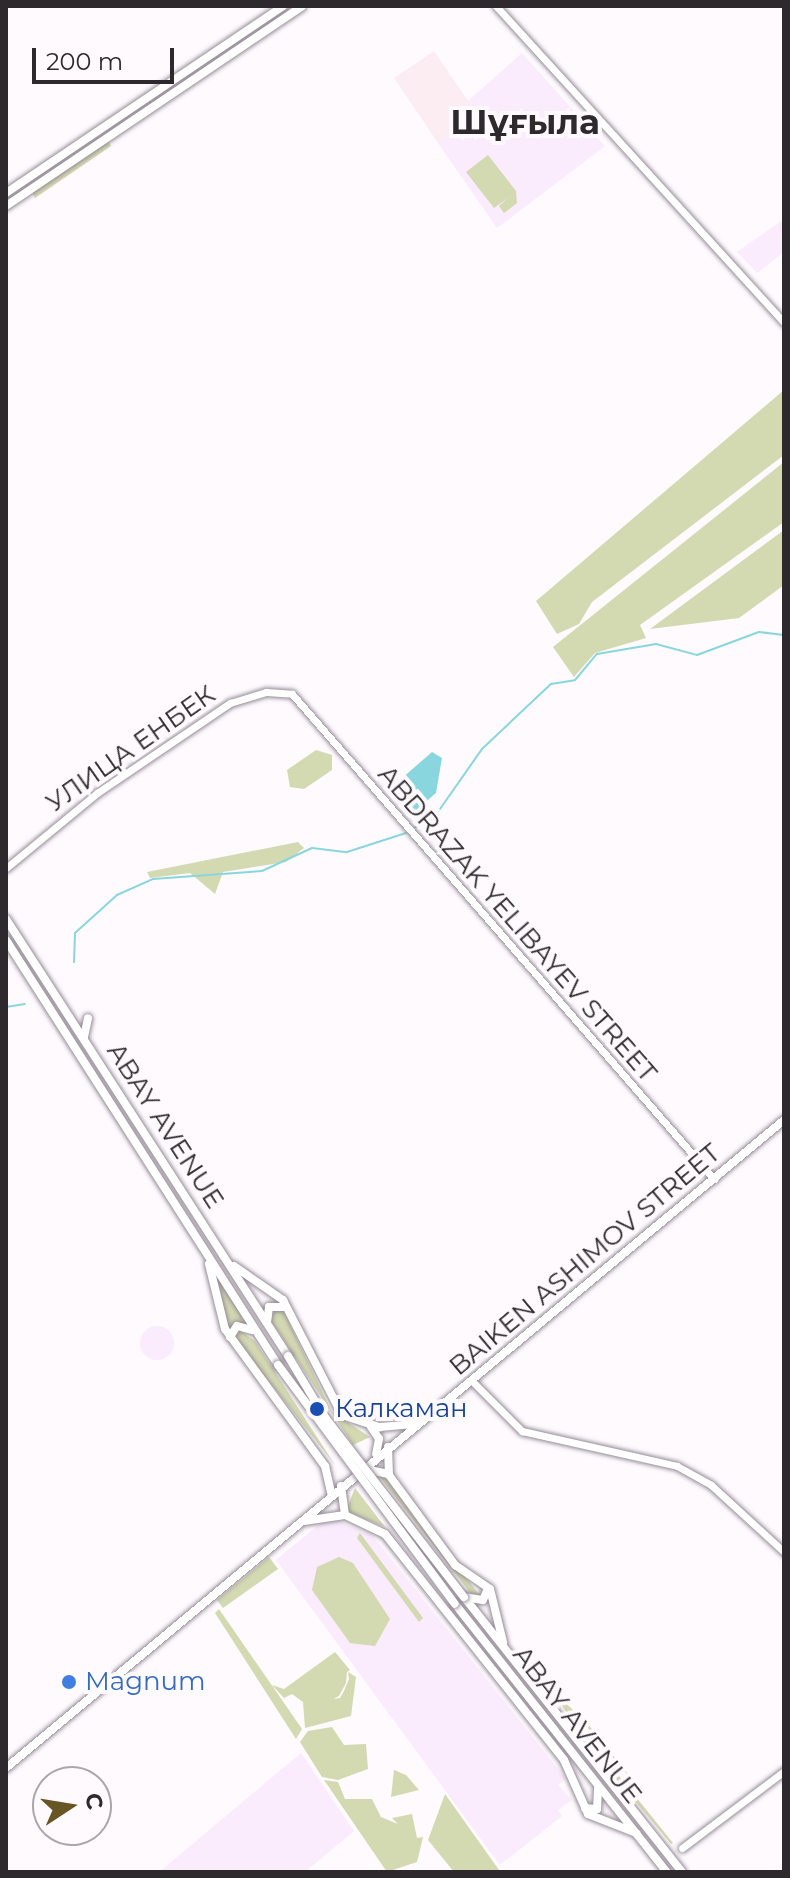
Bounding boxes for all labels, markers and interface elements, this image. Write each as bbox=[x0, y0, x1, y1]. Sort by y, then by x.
scale bar bbox=[36, 32, 178, 82]
text: 200 m bbox=[46, 47, 123, 76]
district label: Шұғыла bbox=[450, 103, 600, 143]
street label: УЛИЦА ЕНБЕК bbox=[40, 679, 222, 819]
street label: ABDRAZAK YELIBAYEV STREET bbox=[371, 759, 663, 1089]
street label: ABAY AVENUE bbox=[100, 1037, 230, 1215]
street label: BAIKEN ASHIMOV STREET bbox=[443, 1138, 727, 1382]
place label: Калкаман bbox=[335, 1393, 468, 1425]
marker: Калкаман bbox=[306, 1398, 328, 1420]
street label: ABAY AVENUE bbox=[506, 1640, 648, 1810]
place label: Magnum bbox=[85, 1666, 206, 1698]
marker: Magnum bbox=[60, 1673, 78, 1691]
north arrow bbox=[32, 1766, 112, 1846]
text: С bbox=[79, 1791, 109, 1812]

